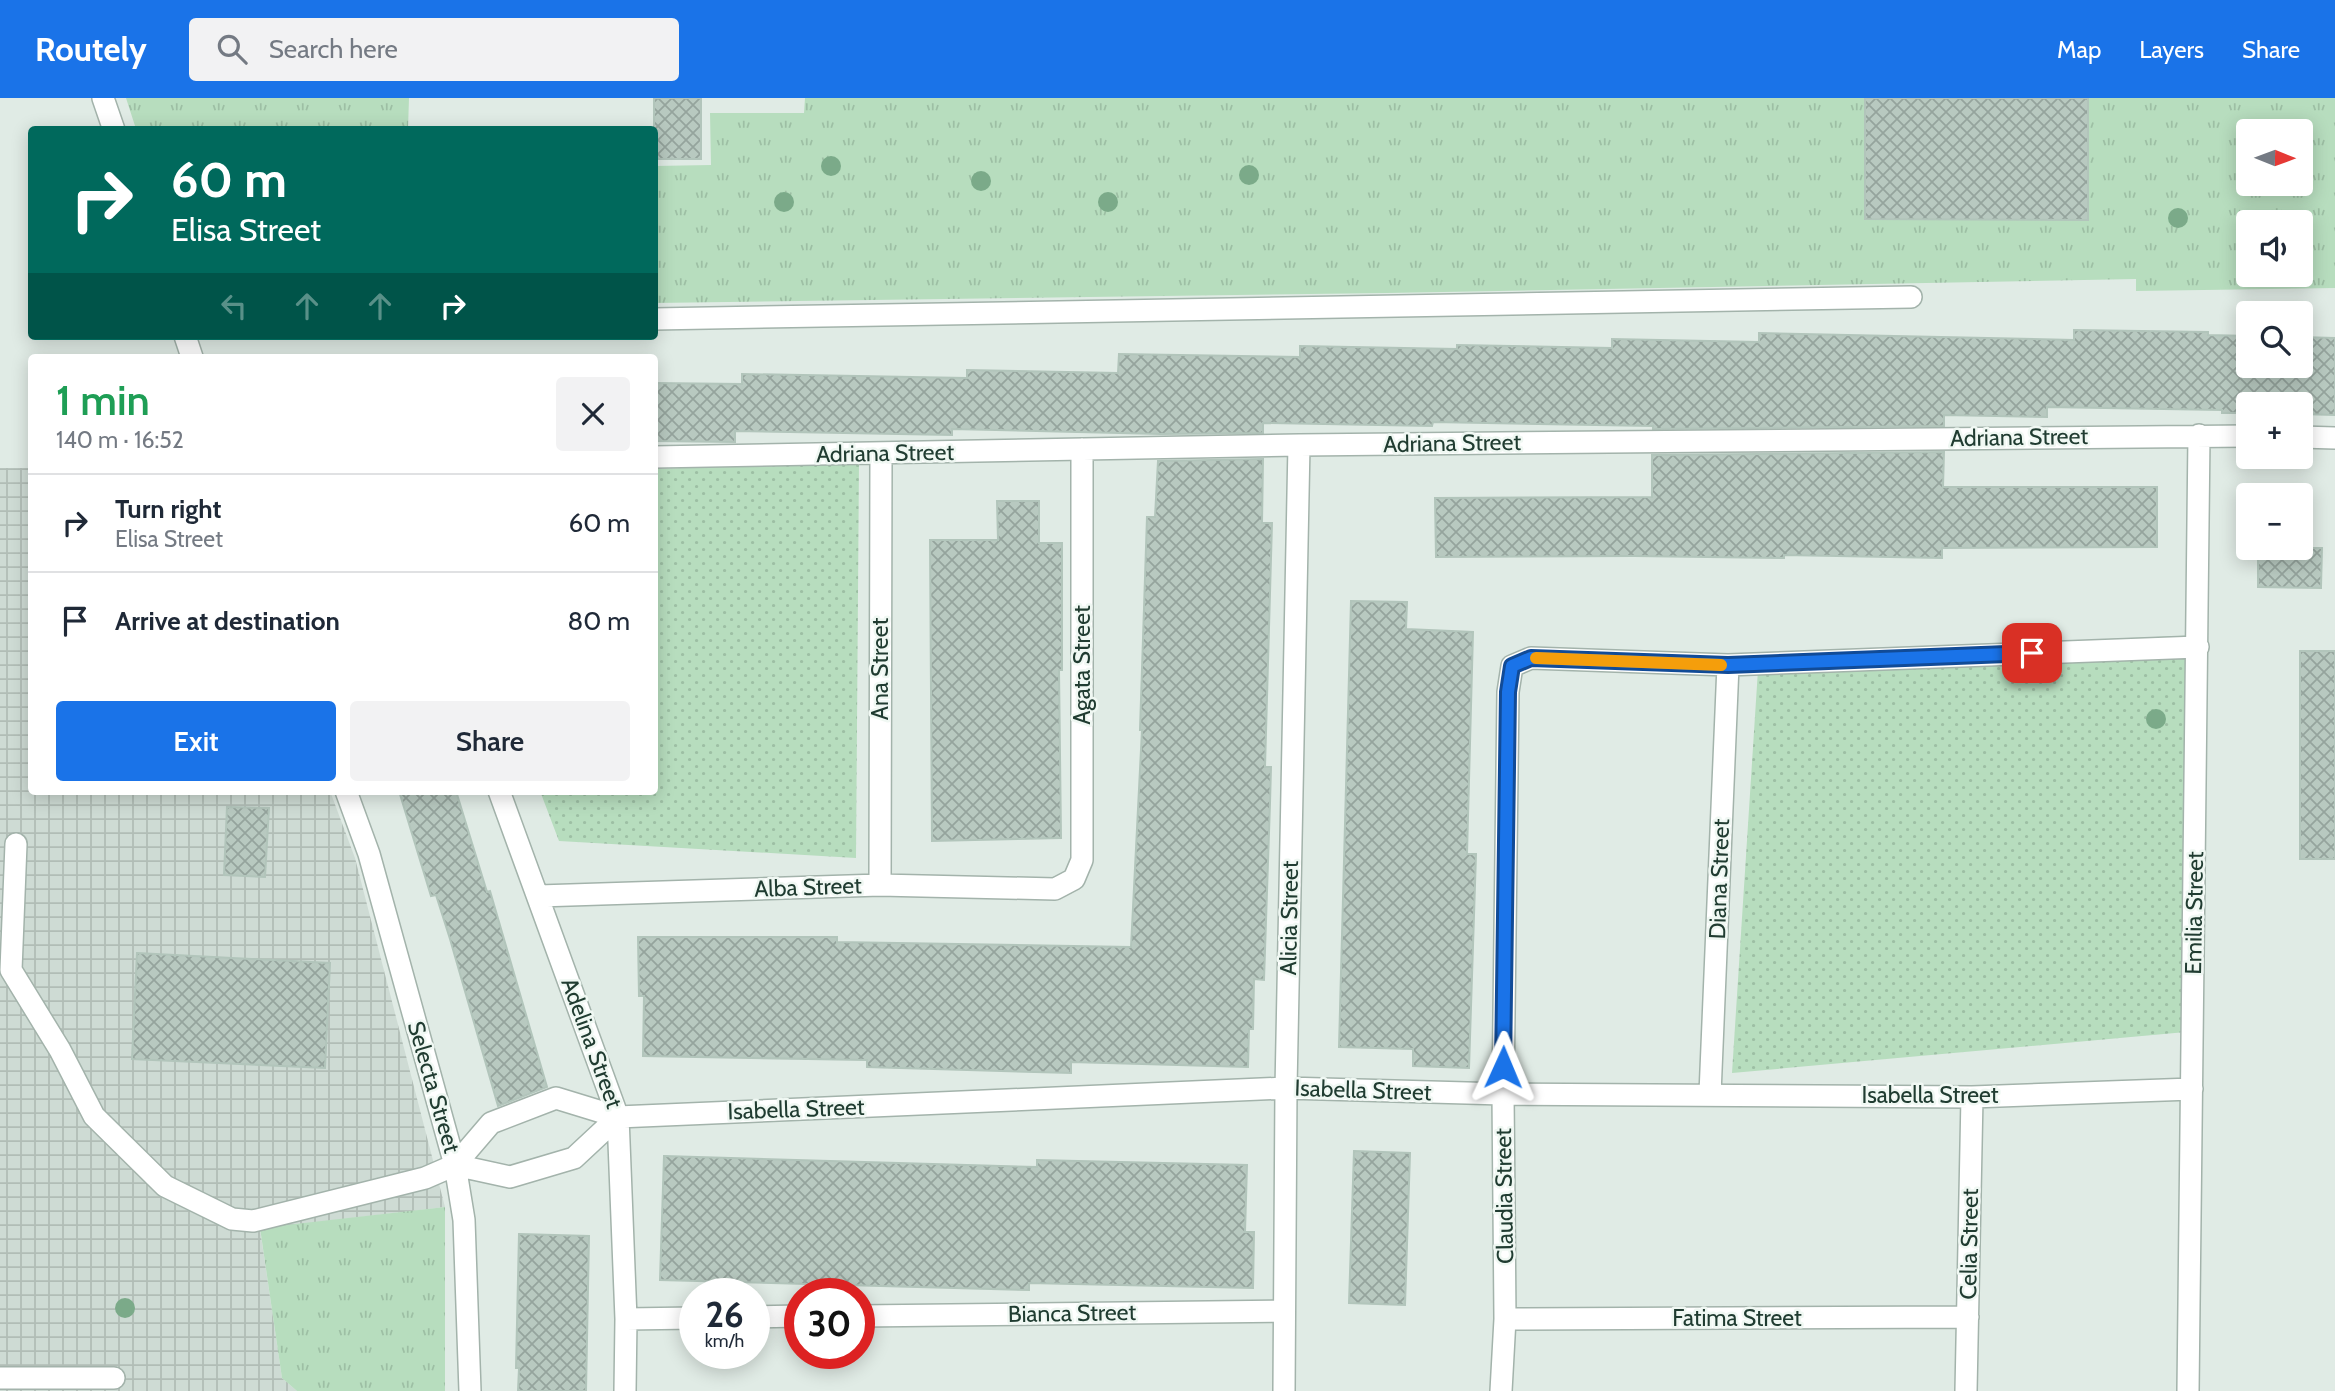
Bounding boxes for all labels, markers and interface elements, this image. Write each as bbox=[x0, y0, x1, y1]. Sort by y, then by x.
search box bbox=[189, 18, 679, 81]
text: Routely bbox=[35, 29, 147, 69]
icon: search bbox=[213, 30, 251, 68]
text: Search here bbox=[269, 33, 398, 65]
text: Map bbox=[2057, 35, 2101, 64]
text: Layers bbox=[2139, 35, 2204, 64]
text: Share bbox=[2242, 35, 2300, 64]
north arrow bbox=[2236, 119, 2314, 196]
map controls bbox=[2236, 119, 2313, 560]
text: 60 m bbox=[171, 150, 287, 209]
icon: right bbox=[56, 154, 147, 245]
text: Elisa Street bbox=[171, 210, 321, 249]
button: sound bbox=[2236, 210, 2313, 287]
icon: left bbox=[215, 287, 253, 325]
icon: ahead bbox=[288, 287, 326, 325]
icon: ahead bbox=[361, 287, 399, 325]
icon: right bbox=[434, 287, 472, 325]
button: search bbox=[2236, 301, 2313, 378]
text: 1 min bbox=[56, 374, 150, 426]
button: close bbox=[556, 377, 630, 451]
button: + bbox=[2236, 392, 2313, 469]
street label: Adriana Street bbox=[1950, 422, 2089, 452]
text: 140 m · 16:52 bbox=[56, 426, 184, 454]
street label: Adriana Street bbox=[1383, 428, 1522, 458]
street label: Adriana Street bbox=[816, 438, 955, 468]
button: − bbox=[2236, 483, 2313, 560]
text: Turn right bbox=[115, 493, 221, 525]
icon: right bbox=[56, 504, 94, 542]
text: 60 m bbox=[568, 507, 630, 539]
text: Elisa Street bbox=[115, 525, 223, 553]
icon: arrive bbox=[56, 602, 94, 640]
text: Arrive at destination bbox=[115, 605, 340, 637]
text: 80 m bbox=[567, 605, 630, 637]
street label: Agata Street bbox=[1068, 605, 1096, 725]
street label: Ana Street bbox=[866, 618, 894, 720]
pin bbox=[2002, 623, 2062, 683]
icon: arrive bbox=[2013, 634, 2051, 672]
button: Exit bbox=[56, 701, 336, 781]
button: Share bbox=[350, 701, 630, 781]
street label: Diana Street bbox=[1703, 818, 1735, 940]
street label: Emilia Street bbox=[2179, 851, 2209, 975]
street label: Alicia Street bbox=[1274, 860, 1304, 976]
street label: Alba Street bbox=[754, 871, 862, 903]
street label: Adelina Street bbox=[555, 974, 629, 1112]
street label: Selecta Street bbox=[402, 1018, 466, 1156]
position arrow bbox=[1466, 1030, 1540, 1104]
street label: Isabella Street bbox=[1294, 1074, 1432, 1106]
street label: Isabella Street bbox=[1862, 1081, 1999, 1109]
street label: Isabella Street bbox=[727, 1093, 865, 1125]
street label: Claudia Street bbox=[1489, 1128, 1519, 1264]
street label: Celia Street bbox=[1954, 1188, 1984, 1300]
speed limit sign: 30 bbox=[784, 1278, 875, 1369]
text: 26 bbox=[705, 1293, 744, 1336]
street label: Bianca Street bbox=[1008, 1298, 1137, 1328]
street label: Fatima Street bbox=[1672, 1304, 1802, 1332]
text: km/h bbox=[705, 1330, 744, 1352]

